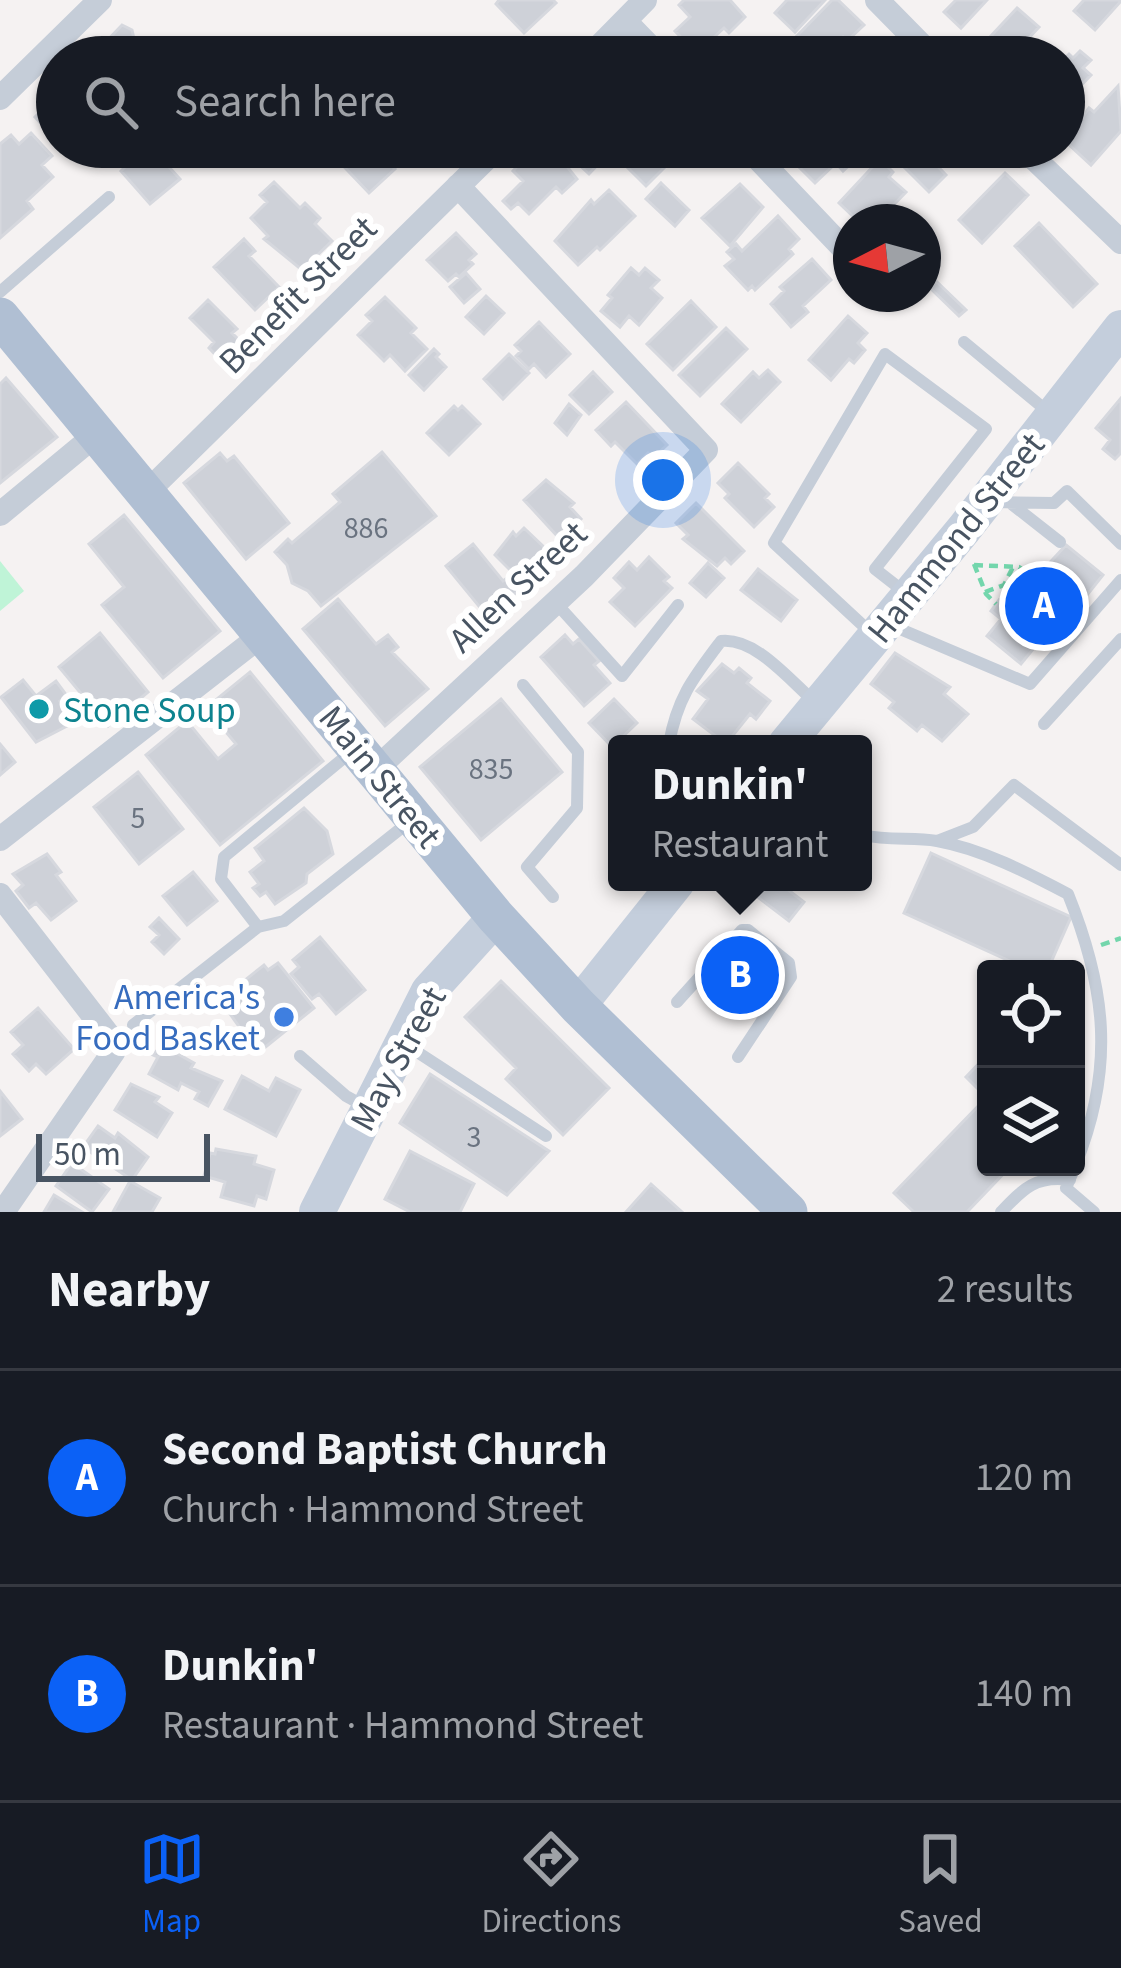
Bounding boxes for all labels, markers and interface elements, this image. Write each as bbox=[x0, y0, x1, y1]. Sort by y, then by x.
search box bbox=[36, 36, 1085, 168]
icon: search bbox=[78, 69, 144, 135]
text: Search here bbox=[174, 70, 396, 134]
street label: Benefit Street bbox=[207, 204, 389, 386]
north arrow bbox=[833, 204, 941, 312]
street label: Hammond Street bbox=[855, 422, 1057, 654]
your location bbox=[633, 450, 693, 510]
house number: 886 bbox=[344, 507, 388, 550]
street label: Allen Street bbox=[437, 510, 599, 665]
pin: A bbox=[1005, 561, 1083, 651]
place label: Stone Soup bbox=[63, 685, 236, 736]
street label: Main Street bbox=[306, 695, 453, 859]
marker: Stone Soup bbox=[26, 696, 52, 722]
popup bbox=[608, 735, 872, 891]
house number: 835 bbox=[469, 748, 513, 791]
text: Dunkin' bbox=[652, 753, 808, 817]
house number: 5 bbox=[131, 797, 145, 840]
text: Restaurant bbox=[652, 817, 828, 873]
pin: B bbox=[701, 930, 779, 1020]
map controls bbox=[977, 960, 1085, 1176]
button: locate bbox=[977, 960, 1085, 1068]
place label: America's Food Basket bbox=[75, 972, 260, 1064]
street label: May Street bbox=[338, 977, 459, 1140]
marker: America's Food Basket bbox=[271, 1004, 297, 1030]
button: layers bbox=[977, 1068, 1085, 1176]
house number: 3 bbox=[467, 1116, 481, 1159]
scale bar bbox=[36, 1128, 210, 1181]
text: 50 m bbox=[54, 1131, 121, 1178]
text: Nearby bbox=[48, 1254, 210, 1326]
text: 2 results bbox=[937, 1262, 1073, 1318]
text: Second Baptist Church bbox=[162, 1418, 608, 1482]
text: A bbox=[76, 1450, 98, 1506]
text: 120 m bbox=[975, 1450, 1073, 1506]
text: Church · Hammond Street bbox=[162, 1482, 584, 1538]
text: Dunkin' bbox=[162, 1634, 318, 1698]
text: B bbox=[75, 1666, 99, 1722]
text: 140 m bbox=[975, 1666, 1073, 1722]
text: Restaurant · Hammond Street bbox=[162, 1698, 643, 1754]
tab: Map bbox=[139, 1826, 205, 1945]
tab: Directions bbox=[482, 1826, 621, 1945]
tab: Saved bbox=[898, 1826, 982, 1945]

